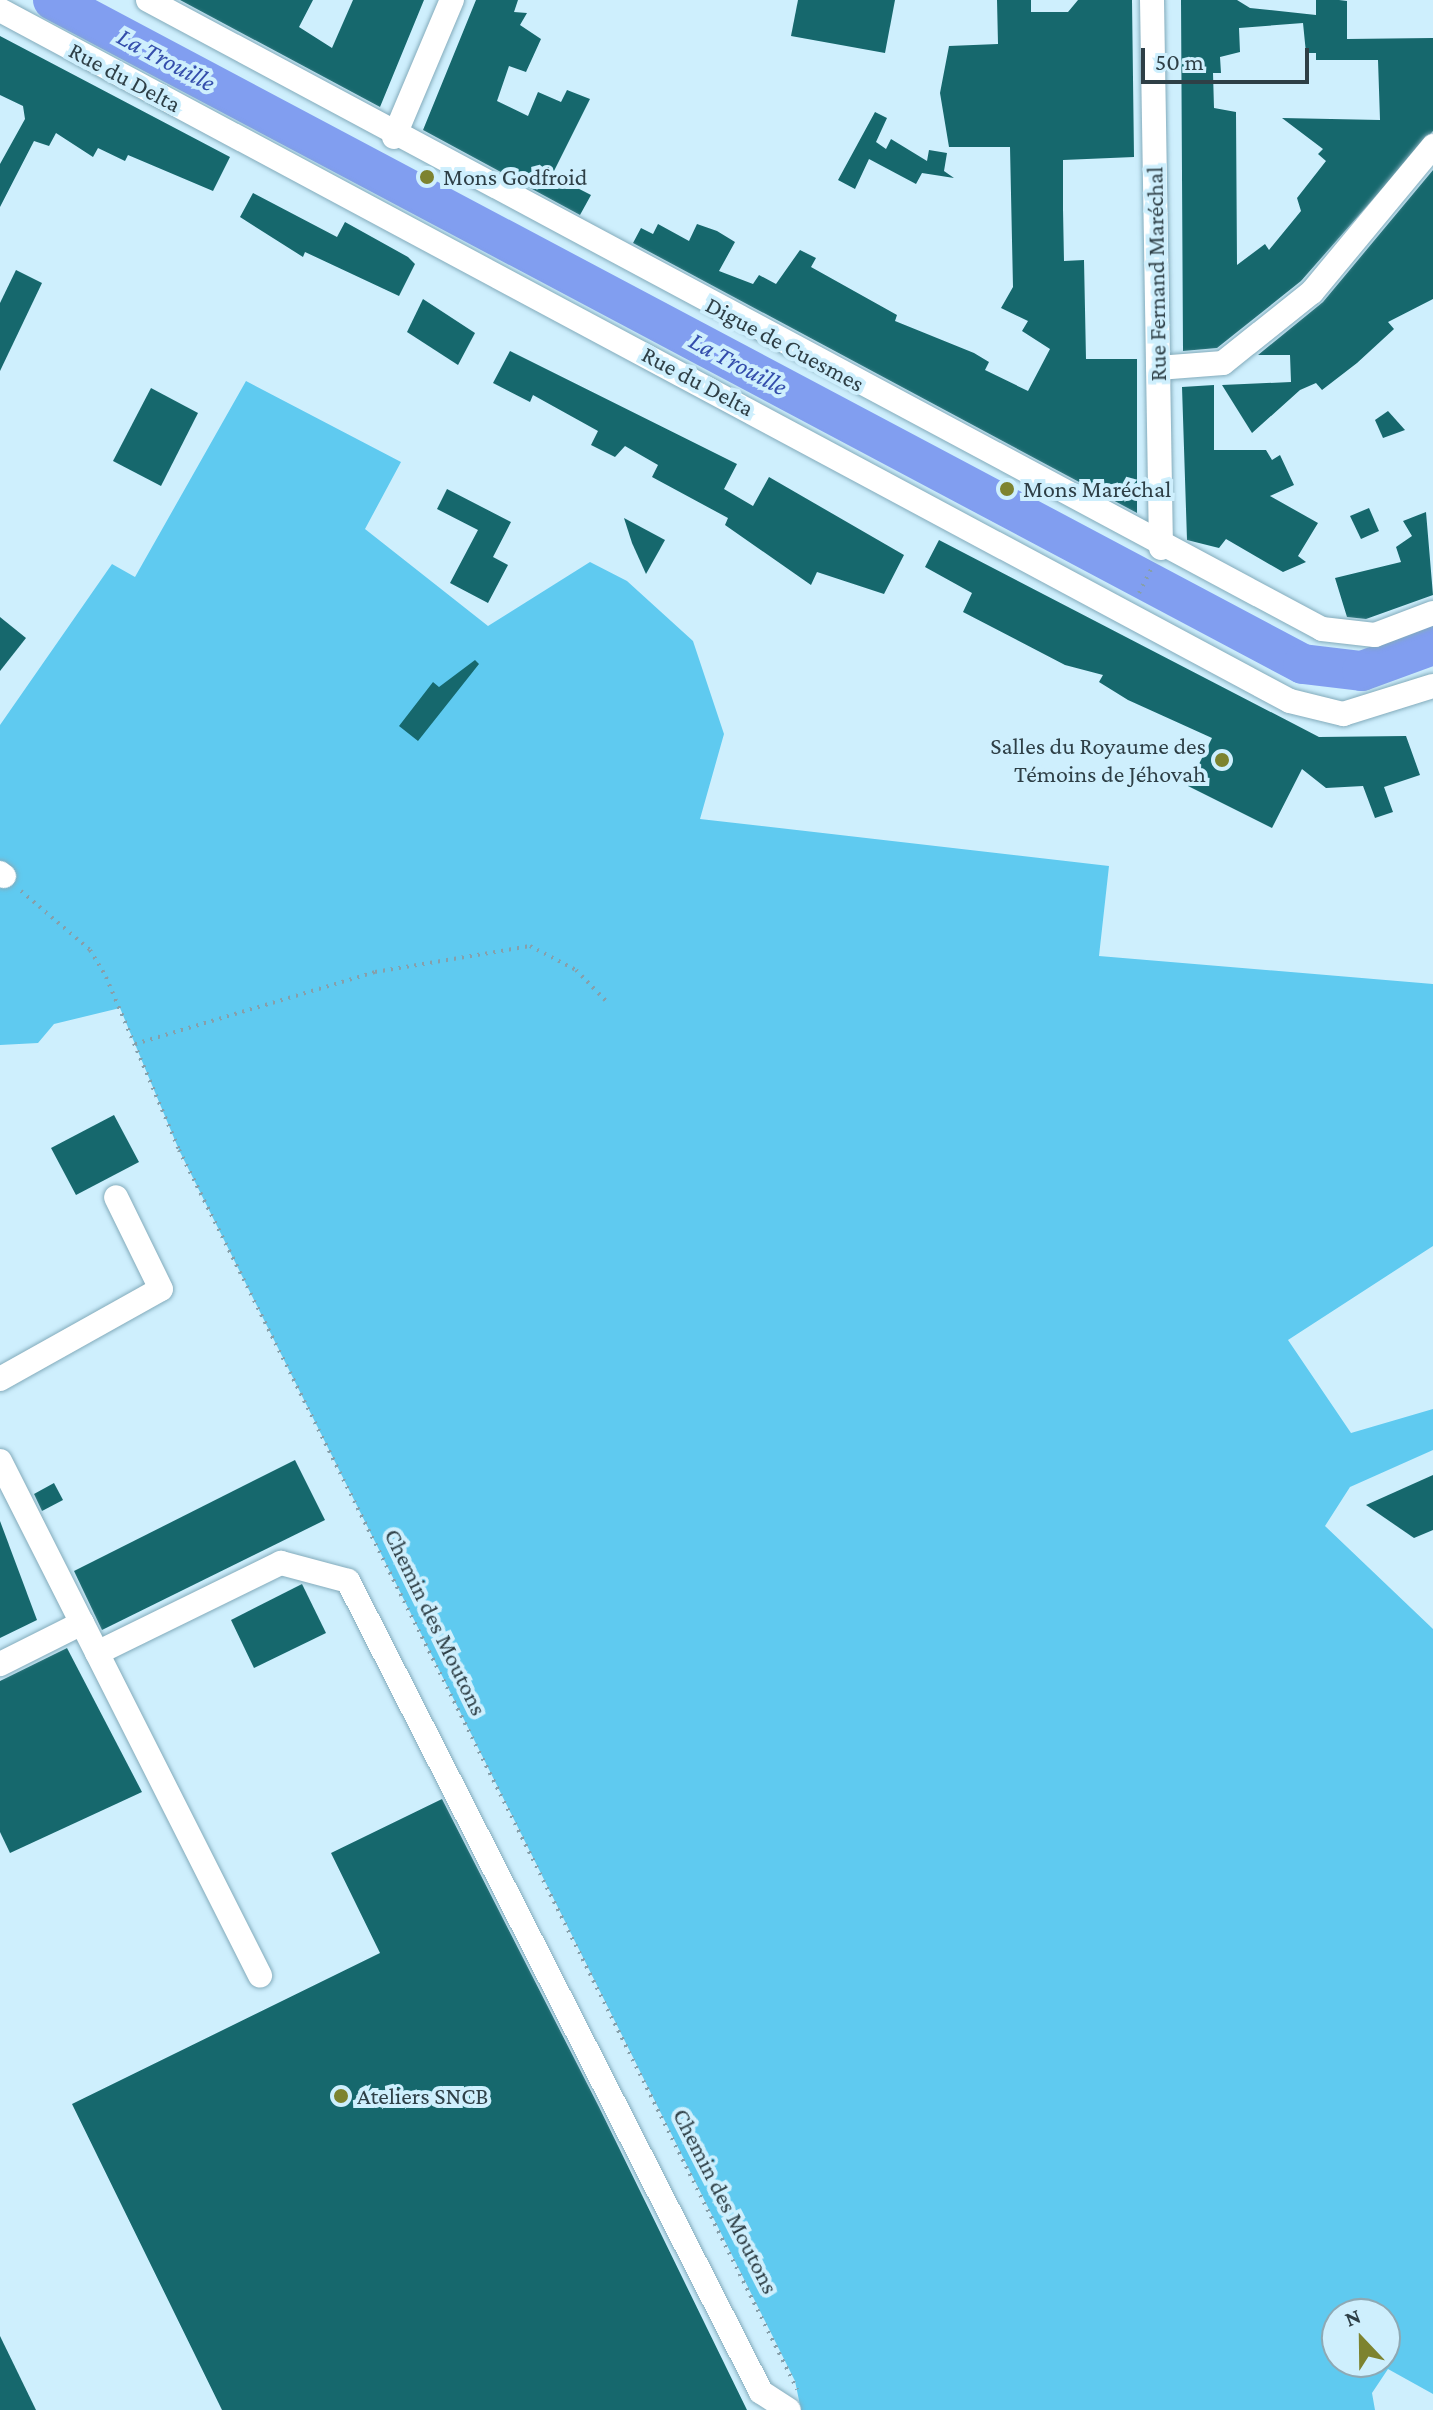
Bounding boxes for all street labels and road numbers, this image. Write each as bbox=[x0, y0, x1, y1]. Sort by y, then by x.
street label: Rue du Delta bbox=[64, 36, 186, 118]
street label: Rue Fernand Maréchal bbox=[1140, 166, 1172, 382]
street label: Digue de Cuesmes bbox=[701, 290, 869, 398]
street label: Rue du Delta bbox=[637, 340, 759, 422]
street label: Chemin des Moutons bbox=[378, 1524, 494, 1720]
street label: Chemin des Moutons bbox=[667, 2103, 785, 2299]

